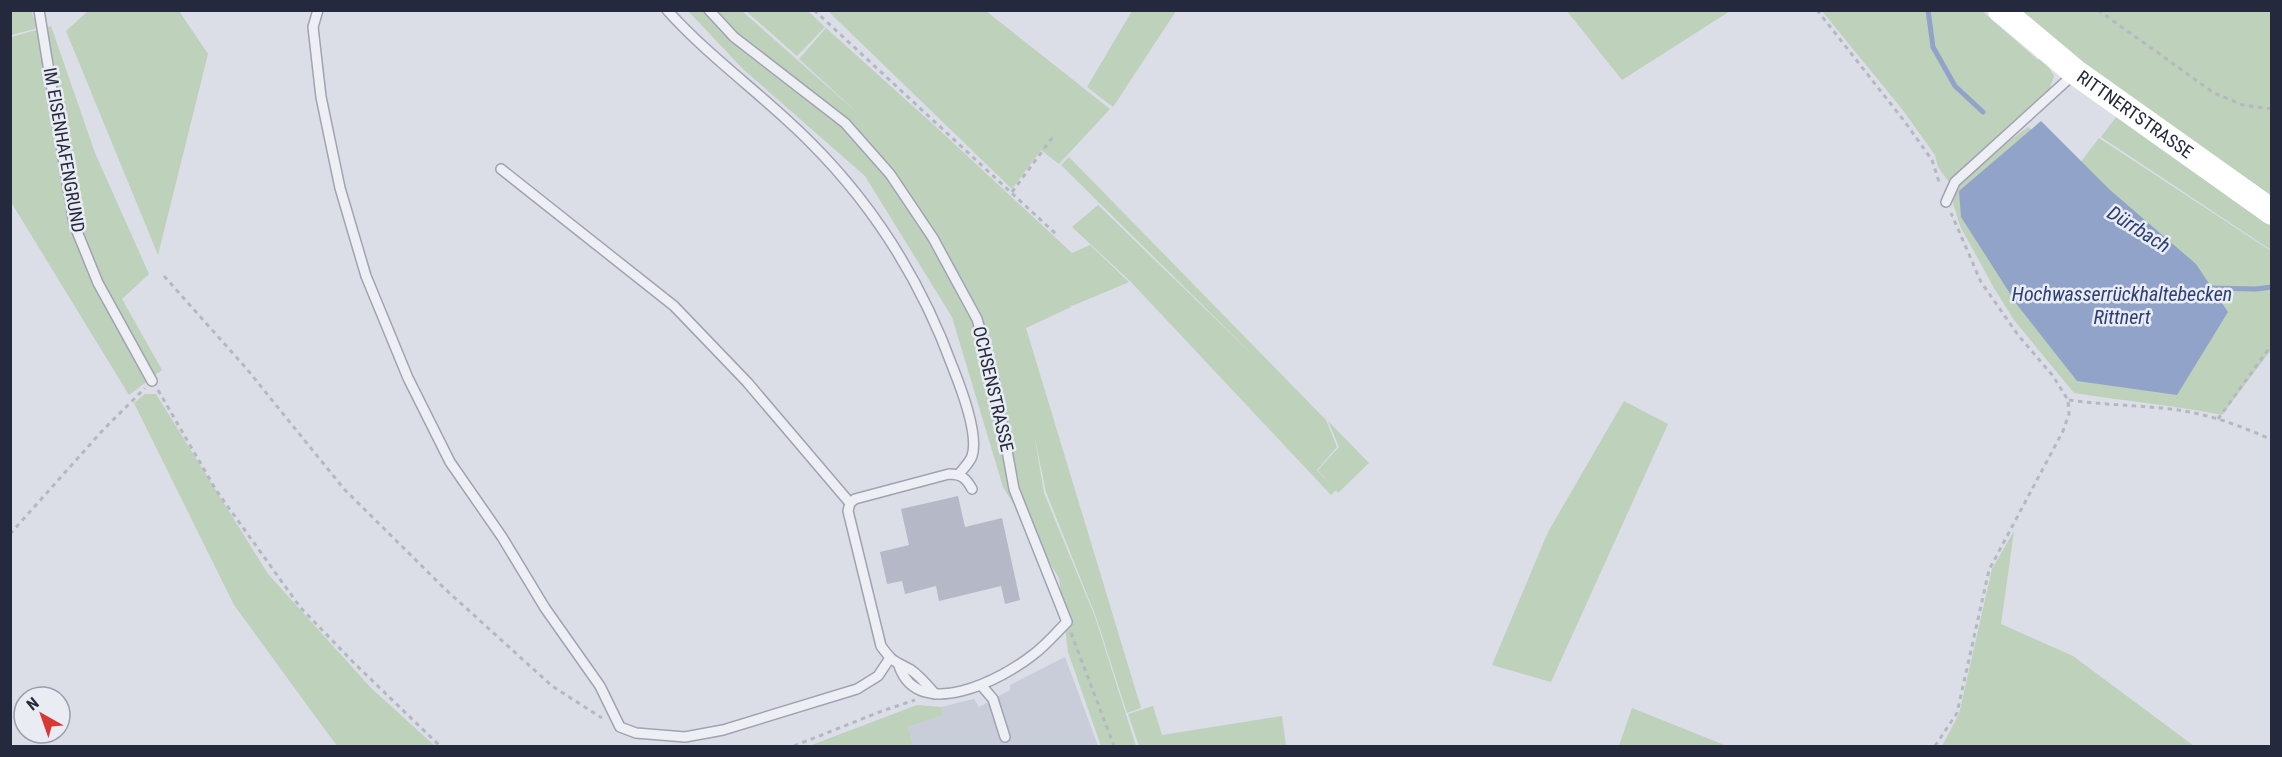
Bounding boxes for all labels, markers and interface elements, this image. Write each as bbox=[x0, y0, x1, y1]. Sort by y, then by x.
street label: IM EISENHAFENGRUND bbox=[40, 66, 89, 234]
street label: RITTNERTSTRASSE bbox=[2073, 66, 2197, 162]
water label: Dürrbach bbox=[2103, 200, 2175, 258]
water label: Hochwasserrückhaltebecken Rittnert bbox=[2012, 282, 2232, 329]
street label: OCHSENSTRASSE bbox=[969, 324, 1018, 454]
north arrow bbox=[12, 685, 72, 745]
text: N bbox=[23, 693, 43, 714]

